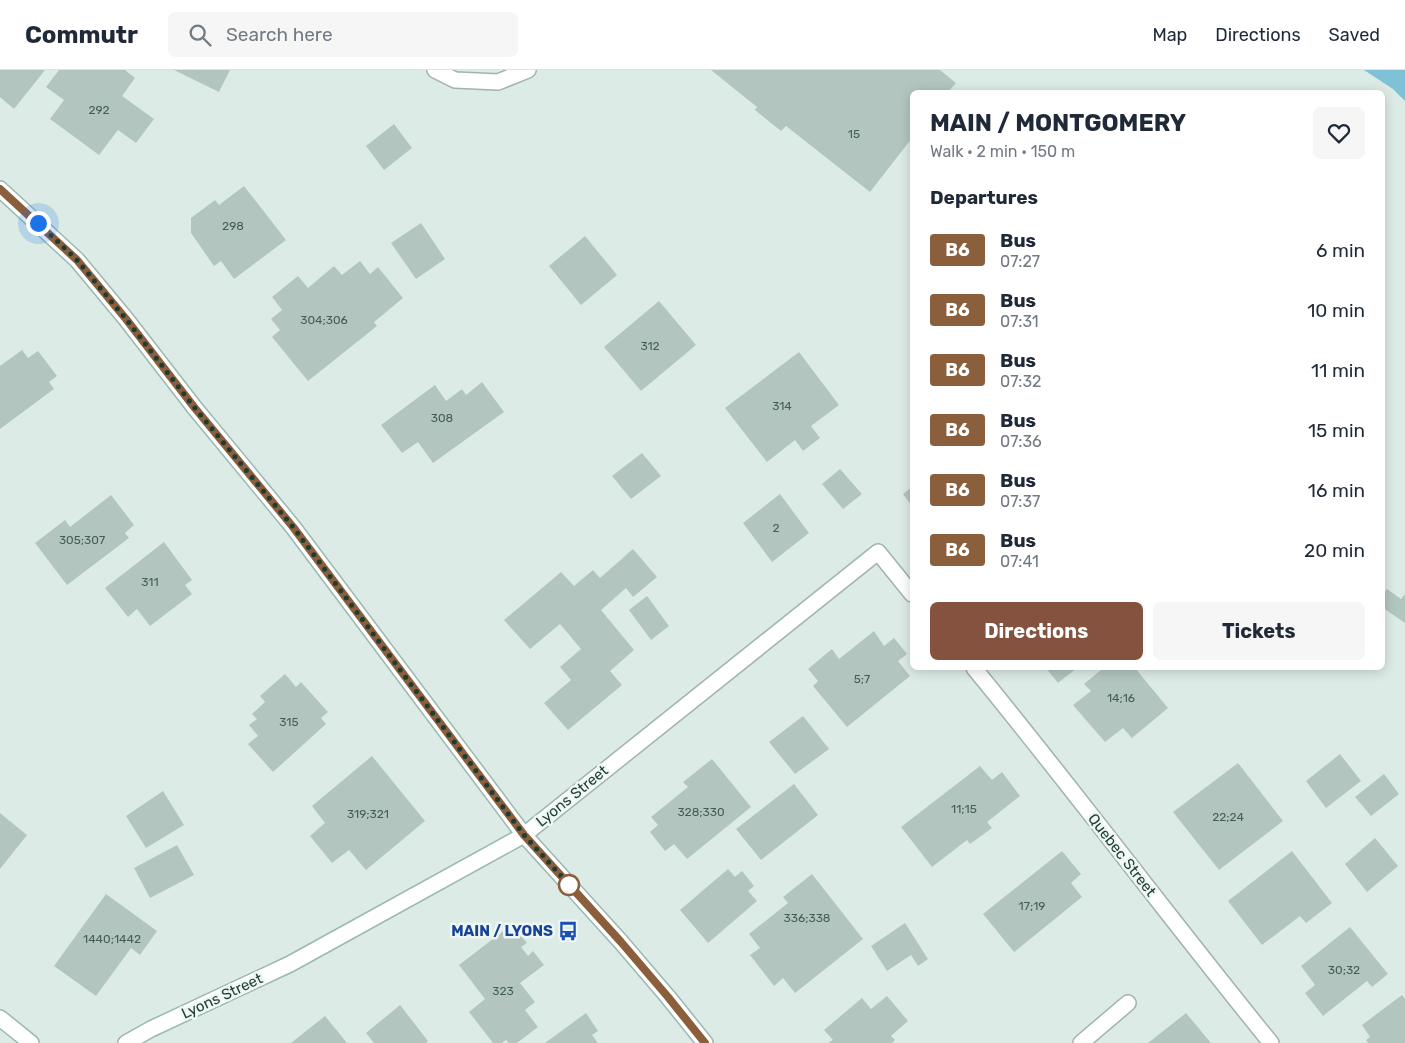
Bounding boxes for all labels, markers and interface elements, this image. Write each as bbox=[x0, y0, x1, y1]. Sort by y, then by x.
search box bbox=[168, 12, 518, 57]
text: Commutr bbox=[25, 21, 138, 49]
icon: search bbox=[186, 21, 214, 49]
text: Search here bbox=[226, 23, 333, 46]
text: Map bbox=[1152, 24, 1187, 46]
text: Directions bbox=[1215, 24, 1301, 46]
text: Saved bbox=[1329, 24, 1380, 46]
house number: 292 bbox=[88, 103, 110, 117]
button: heart bbox=[1313, 107, 1365, 159]
text: MAIN / MONTGOMERY bbox=[930, 109, 1186, 137]
house number: 15 bbox=[848, 127, 860, 141]
text: Walk · 2 min · 150 m bbox=[930, 142, 1075, 161]
text: Departures bbox=[930, 186, 1038, 209]
your location bbox=[26, 211, 51, 236]
house number: 298 bbox=[222, 219, 244, 233]
text: Bus bbox=[1000, 229, 1036, 252]
text: B6 bbox=[945, 239, 970, 261]
text: 6 min bbox=[1316, 239, 1365, 262]
text: 07:27 bbox=[1000, 252, 1040, 271]
text: Bus bbox=[1000, 289, 1036, 312]
text: B6 bbox=[945, 299, 970, 321]
text: 10 min bbox=[1307, 299, 1365, 322]
text: 07:31 bbox=[1000, 312, 1039, 331]
house number: 304;306 bbox=[300, 313, 348, 327]
house number: 312 bbox=[640, 339, 660, 353]
text: Bus bbox=[1000, 349, 1036, 372]
text: B6 bbox=[945, 359, 970, 381]
text: 11 min bbox=[1311, 359, 1365, 382]
text: 07:32 bbox=[1000, 372, 1041, 391]
house number: 314 bbox=[772, 399, 792, 413]
text: Bus bbox=[1000, 409, 1036, 432]
house number: 308 bbox=[431, 411, 453, 425]
text: B6 bbox=[945, 419, 970, 441]
text: 15 min bbox=[1308, 419, 1365, 442]
text: 07:36 bbox=[1000, 432, 1042, 451]
text: Bus bbox=[1000, 469, 1036, 492]
text: B6 bbox=[945, 479, 970, 501]
text: 16 min bbox=[1308, 479, 1365, 502]
text: 07:37 bbox=[1000, 492, 1040, 511]
house number: 2 bbox=[772, 521, 780, 535]
text: Bus bbox=[1000, 529, 1036, 552]
house number: 305;307 bbox=[59, 533, 105, 547]
text: B6 bbox=[945, 539, 970, 561]
text: 20 min bbox=[1304, 539, 1365, 562]
text: 07:41 bbox=[1000, 552, 1039, 571]
house number: 311 bbox=[141, 575, 159, 589]
button: Directions bbox=[930, 602, 1143, 660]
button: Tickets bbox=[1153, 602, 1365, 660]
house number: 5;7 bbox=[854, 672, 870, 686]
house number: 14;16 bbox=[1107, 691, 1135, 705]
house number: 315 bbox=[279, 715, 299, 729]
street label: Lyons Street bbox=[532, 761, 612, 830]
house number: 11;15 bbox=[951, 802, 977, 816]
house number: 328;330 bbox=[677, 805, 725, 819]
house number: 319;321 bbox=[347, 807, 389, 821]
street label: Quebec Street bbox=[1084, 810, 1160, 900]
house number: 22;24 bbox=[1212, 810, 1244, 824]
unlabelled marker bbox=[558, 874, 580, 896]
house number: 17;19 bbox=[1019, 899, 1045, 913]
house number: 336;338 bbox=[784, 911, 830, 925]
bus stop icon: MAIN / LYONS bbox=[557, 920, 579, 942]
place label: MAIN / LYONS bbox=[451, 922, 553, 940]
house number: 1440;1442 bbox=[83, 932, 141, 946]
house number: 30;32 bbox=[1328, 963, 1360, 977]
street label: Lyons Street bbox=[179, 969, 266, 1023]
house number: 323 bbox=[492, 984, 514, 998]

